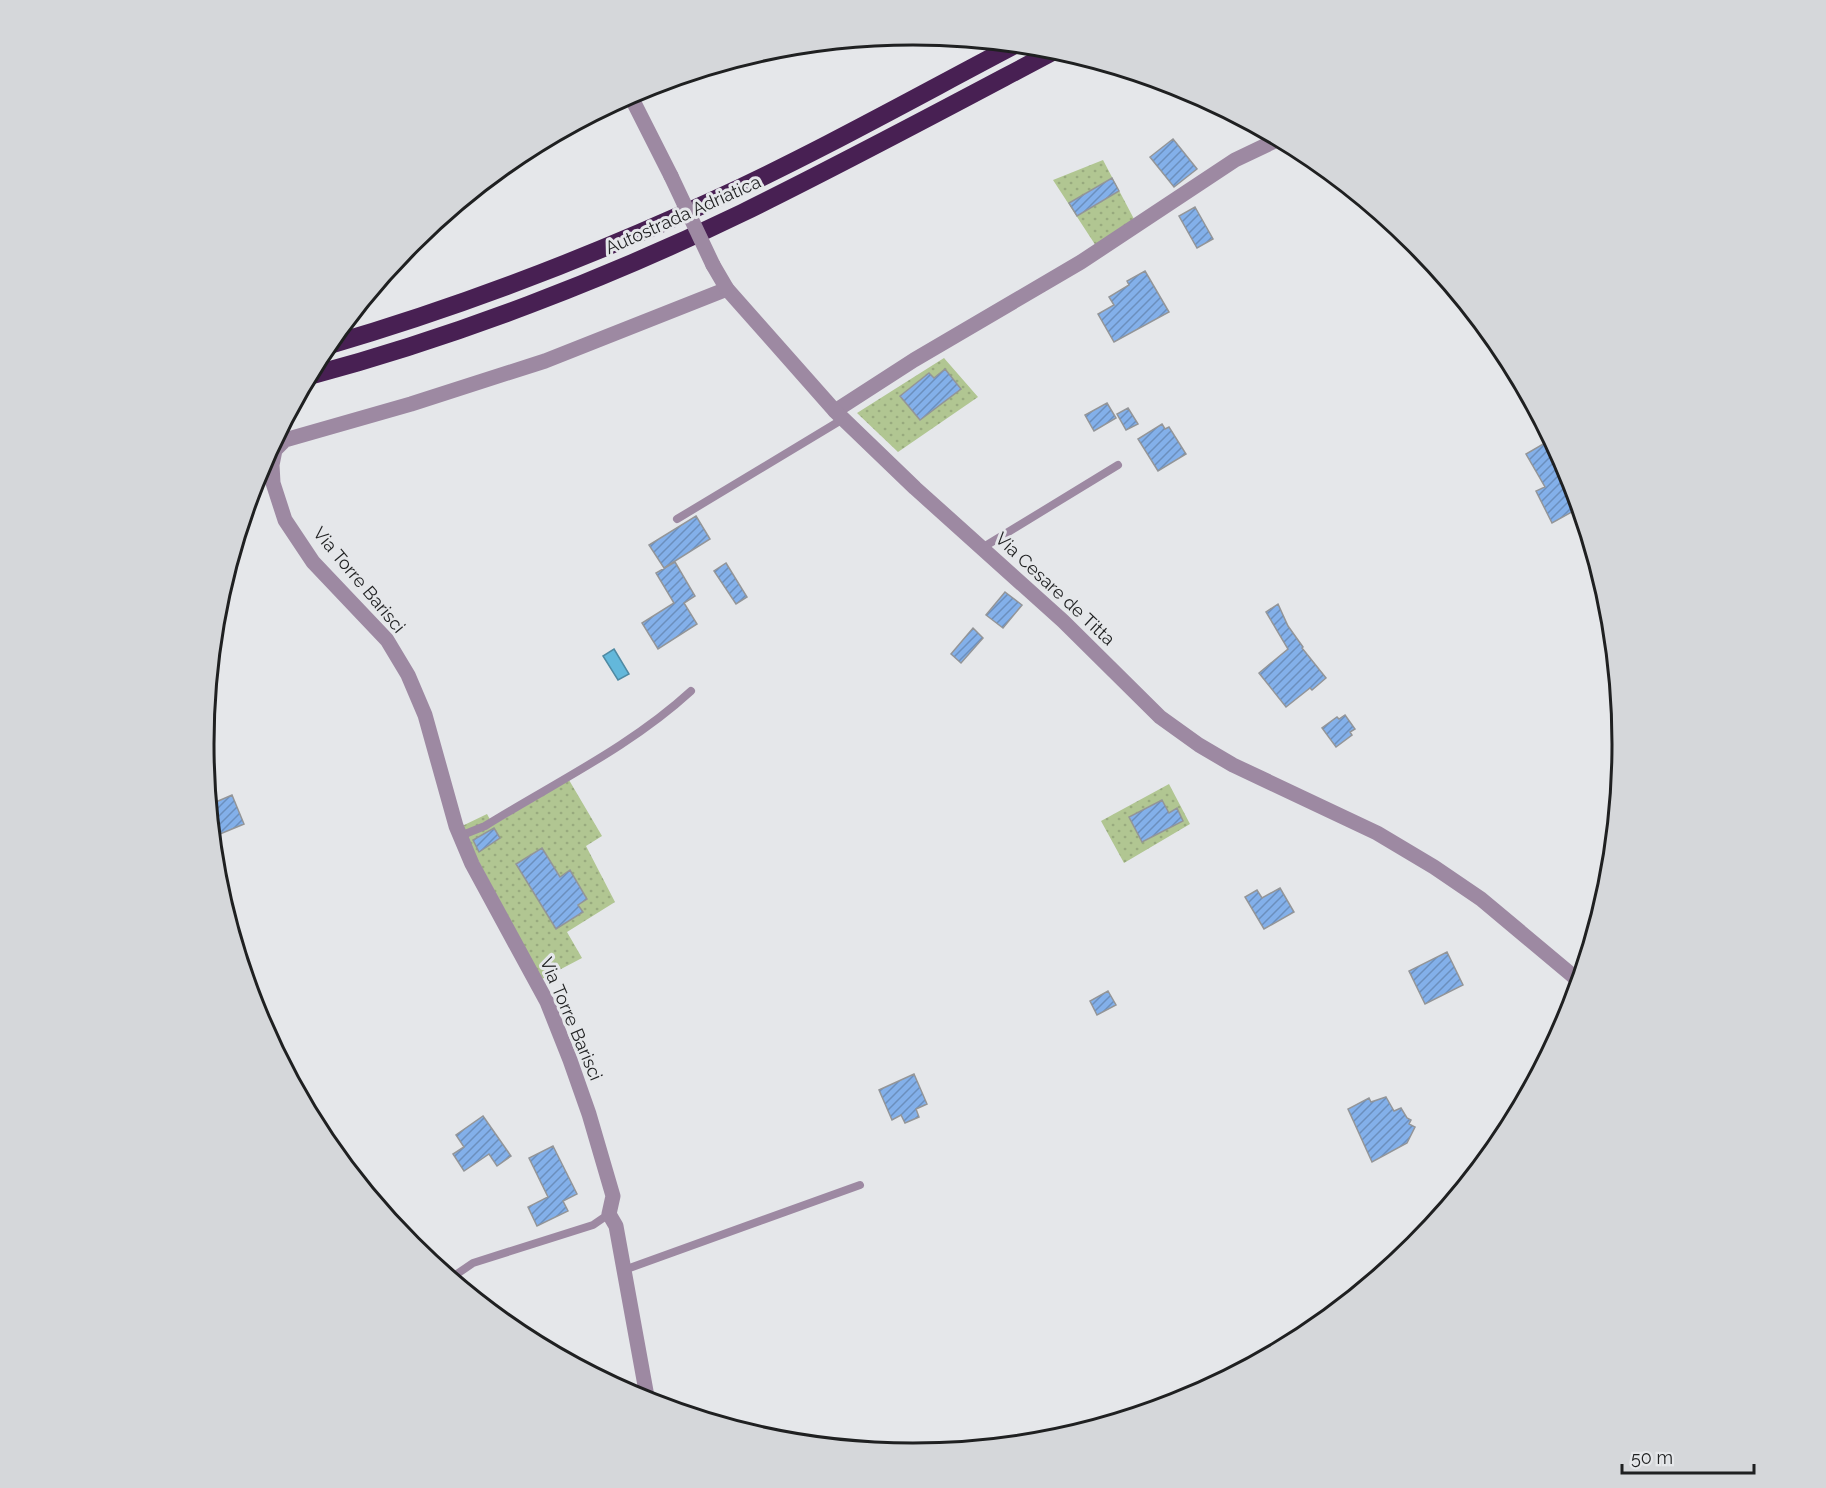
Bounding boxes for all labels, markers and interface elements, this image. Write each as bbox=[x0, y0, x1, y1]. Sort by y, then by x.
street label: Autostrada Adriatica bbox=[602, 171, 764, 258]
street label: Via Torre Barisci bbox=[309, 522, 410, 637]
street label: Via Cesare de Titta bbox=[991, 528, 1119, 649]
street label: Via Torre Barisci bbox=[536, 954, 607, 1084]
scale bar bbox=[1622, 1437, 1754, 1475]
text: 50 m bbox=[1631, 1447, 1673, 1468]

